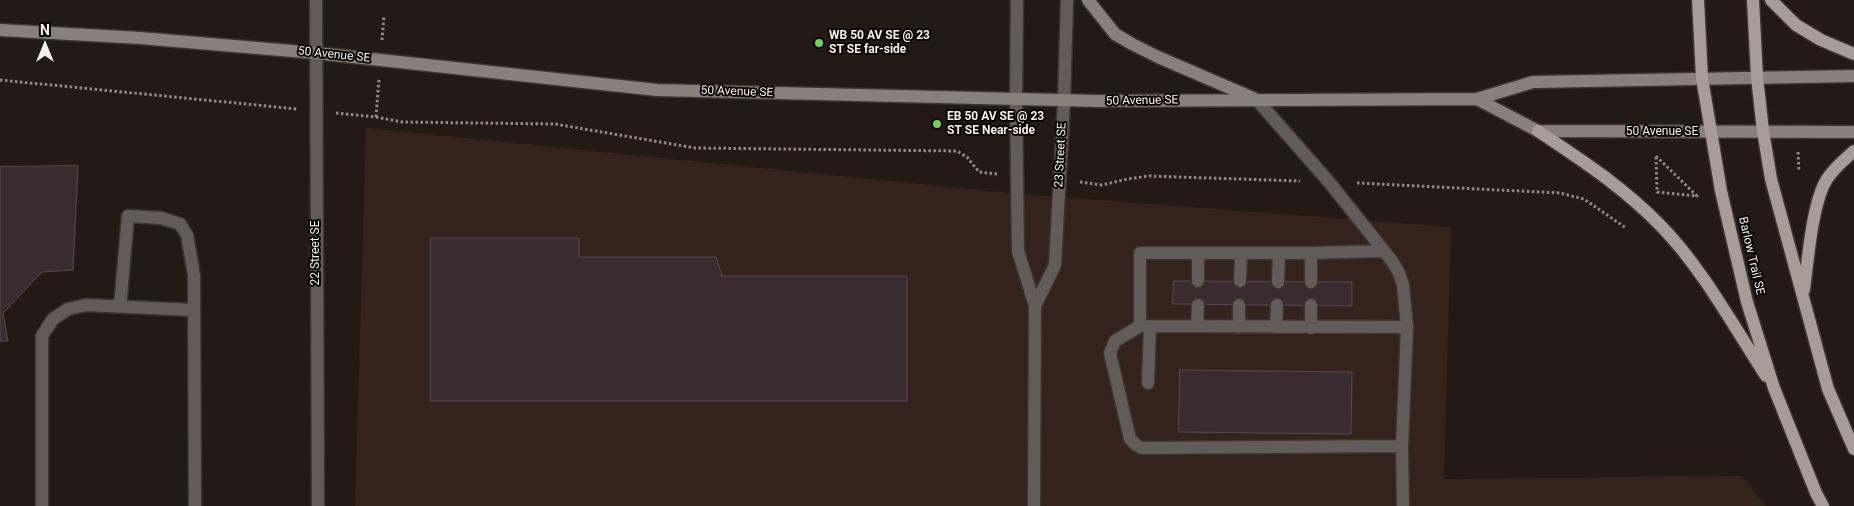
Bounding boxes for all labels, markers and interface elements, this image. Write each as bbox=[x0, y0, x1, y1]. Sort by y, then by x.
north arrow bbox=[20, 20, 70, 70]
text: N bbox=[40, 22, 50, 38]
place label: WB 50 AV SE @ 23 ST SE far-side bbox=[829, 29, 930, 57]
marker: WB 50 AV SE @ 23 ST SE far-side bbox=[813, 37, 825, 49]
street label: 50 Avenue SE bbox=[297, 44, 371, 66]
street label: 50 Avenue SE bbox=[700, 84, 774, 100]
street label: 50 Avenue SE bbox=[1106, 93, 1178, 109]
place label: EB 50 AV SE @ 23 ST SE Near-side bbox=[947, 110, 1044, 138]
marker: EB 50 AV SE @ 23 ST SE Near-side bbox=[931, 118, 943, 130]
street label: 23 Street SE bbox=[1052, 122, 1070, 188]
street label: 50 Avenue SE bbox=[1626, 125, 1698, 139]
street label: Barlow Trail SE bbox=[1735, 216, 1767, 296]
street label: 22 Street SE bbox=[309, 220, 323, 286]

